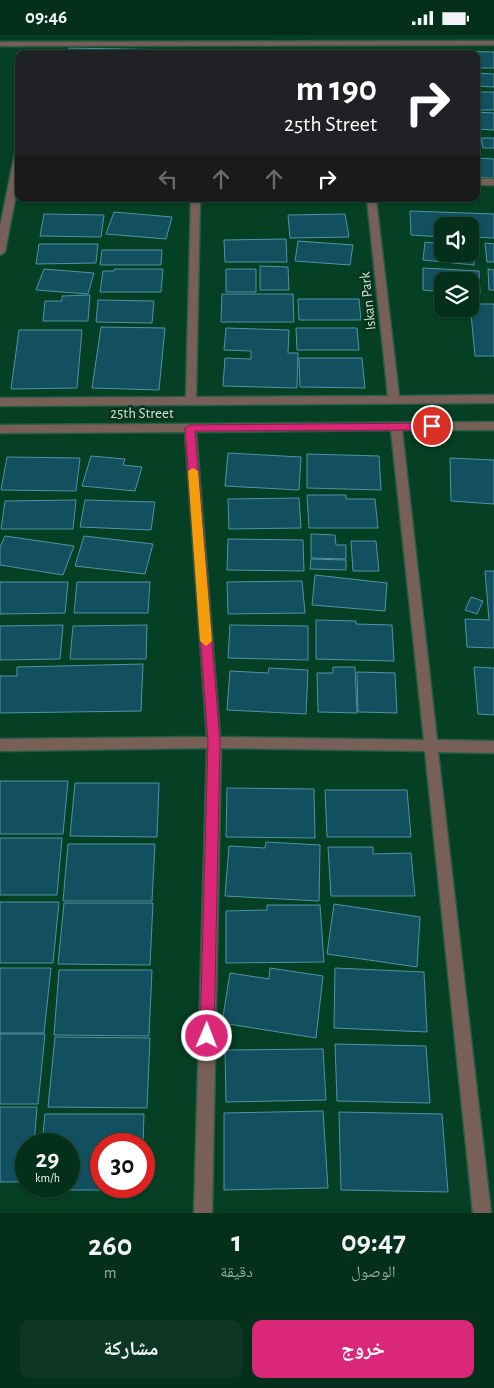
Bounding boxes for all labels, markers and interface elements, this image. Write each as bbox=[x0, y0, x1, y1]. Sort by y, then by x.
text: 09:46 bbox=[25, 8, 67, 27]
icon: right bbox=[395, 70, 460, 135]
text: 190 m bbox=[296, 72, 377, 107]
text: 25th Street bbox=[284, 113, 377, 135]
icon: left bbox=[154, 165, 182, 193]
icon: ahead bbox=[207, 165, 235, 193]
icon: ahead bbox=[260, 165, 288, 193]
icon: right bbox=[313, 165, 341, 193]
map controls bbox=[434, 217, 479, 317]
button: sound bbox=[434, 217, 479, 262]
street label: Iskan Park bbox=[357, 271, 379, 331]
button: layers bbox=[434, 272, 479, 317]
pin bbox=[411, 405, 453, 447]
street label: 25th Street bbox=[110, 406, 174, 421]
icon: arrive bbox=[418, 412, 446, 440]
position arrow bbox=[180, 1009, 232, 1061]
speed limit sign: 30 bbox=[90, 1133, 155, 1198]
text: 29 bbox=[36, 1147, 59, 1172]
text: km/h bbox=[35, 1172, 60, 1184]
text: 1 bbox=[231, 1227, 242, 1257]
text: 09:47 bbox=[341, 1227, 406, 1257]
text: 260 bbox=[88, 1231, 132, 1261]
text: دقيقة bbox=[220, 1264, 253, 1280]
text: الوصول bbox=[351, 1264, 396, 1280]
text: m bbox=[104, 1265, 117, 1281]
button: مشاركة bbox=[20, 1320, 242, 1378]
button: خروج bbox=[252, 1320, 474, 1378]

